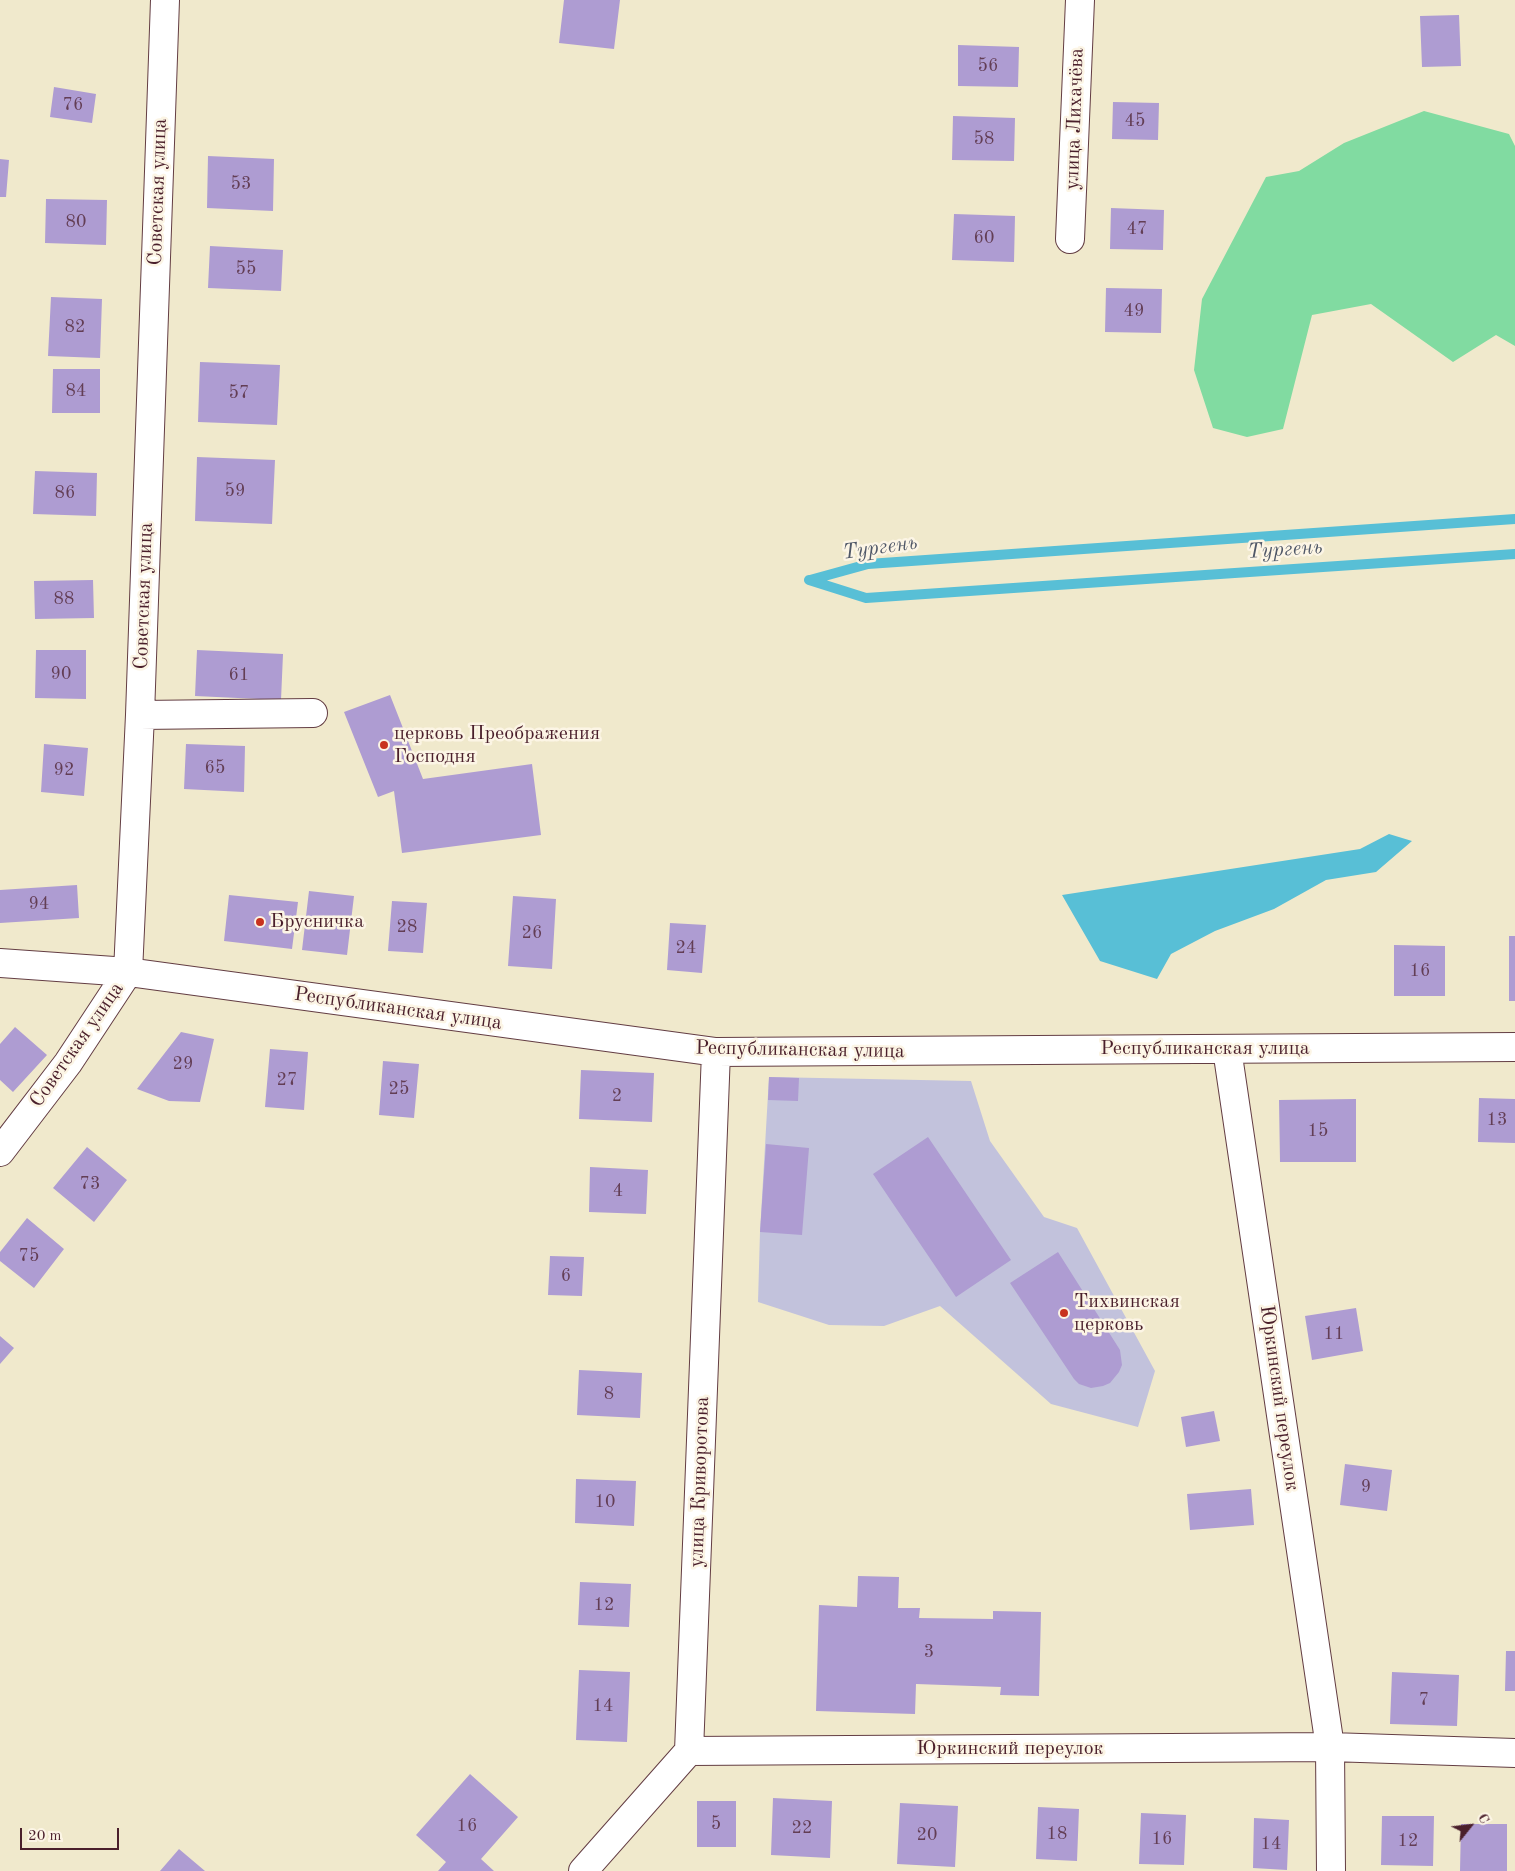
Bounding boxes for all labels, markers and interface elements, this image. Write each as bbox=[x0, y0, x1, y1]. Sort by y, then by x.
street label: улица Лихачёва bbox=[1061, 48, 1089, 190]
house number: 56 bbox=[978, 55, 998, 77]
house number: 76 bbox=[63, 94, 83, 116]
house number: 45 bbox=[1125, 110, 1145, 132]
street label: Советская улица bbox=[143, 118, 173, 266]
house number: 58 bbox=[974, 128, 994, 150]
house number: 53 bbox=[231, 173, 251, 195]
house number: 80 bbox=[66, 211, 86, 233]
house number: 47 bbox=[1127, 218, 1147, 240]
house number: 60 bbox=[974, 227, 994, 249]
house number: 55 bbox=[236, 258, 256, 280]
house number: 49 bbox=[1124, 300, 1144, 322]
house number: 82 bbox=[65, 316, 85, 338]
house number: 84 bbox=[66, 380, 86, 402]
house number: 57 bbox=[229, 382, 249, 404]
house number: 59 bbox=[225, 480, 245, 502]
house number: 86 bbox=[55, 482, 75, 504]
street label: Советская улица bbox=[129, 522, 159, 670]
water label: Тургень bbox=[841, 530, 919, 566]
water label: Тургень bbox=[1246, 535, 1324, 565]
house number: 88 bbox=[54, 588, 74, 610]
house number: 90 bbox=[51, 663, 71, 685]
house number: 61 bbox=[229, 664, 249, 686]
place label: церковь Преображения Господня bbox=[394, 722, 600, 769]
marker: церковь Преображения Господня bbox=[378, 739, 390, 751]
house number: 65 bbox=[205, 757, 225, 779]
house number: 92 bbox=[54, 759, 74, 781]
house number: 94 bbox=[29, 893, 49, 915]
place label: Брусничка bbox=[270, 910, 364, 934]
marker: Брусничка bbox=[254, 916, 266, 928]
house number: 28 bbox=[397, 916, 417, 938]
house number: 26 bbox=[522, 922, 542, 944]
house number: 24 bbox=[676, 937, 696, 959]
house number: 16 bbox=[1410, 960, 1430, 982]
street label: Советская улица bbox=[25, 978, 129, 1112]
street label: Республиканская улица bbox=[293, 983, 503, 1035]
street label: Республиканская улица bbox=[695, 1036, 905, 1064]
street label: Республиканская улица bbox=[1100, 1037, 1310, 1061]
house number: 29 bbox=[173, 1053, 193, 1075]
house number: 27 bbox=[277, 1069, 297, 1091]
house number: 25 bbox=[389, 1078, 409, 1100]
house number: 2 bbox=[612, 1085, 622, 1107]
house number: 13 bbox=[1487, 1109, 1507, 1131]
house number: 15 bbox=[1308, 1120, 1328, 1142]
house number: 73 bbox=[80, 1173, 100, 1195]
house number: 4 bbox=[613, 1180, 623, 1202]
house number: 75 bbox=[19, 1245, 39, 1267]
house number: 6 bbox=[561, 1265, 571, 1287]
place label: Тихвинская церковь bbox=[1074, 1290, 1180, 1337]
street label: Юркинский переулок bbox=[1254, 1304, 1304, 1492]
marker: Тихвинская церковь bbox=[1058, 1307, 1070, 1319]
house number: 11 bbox=[1324, 1323, 1344, 1345]
house number: 8 bbox=[604, 1383, 614, 1405]
street label: улица Криворотова bbox=[685, 1396, 715, 1568]
house number: 9 bbox=[1361, 1476, 1371, 1498]
house number: 10 bbox=[595, 1491, 615, 1513]
house number: 12 bbox=[594, 1594, 614, 1616]
house number: 3 bbox=[924, 1641, 934, 1663]
house number: 7 bbox=[1419, 1689, 1429, 1711]
house number: 14 bbox=[593, 1695, 613, 1717]
street label: Юркинский переулок bbox=[916, 1737, 1104, 1761]
north arrow bbox=[1445, 1801, 1495, 1851]
text: С bbox=[1475, 1811, 1491, 1826]
house number: 5 bbox=[711, 1813, 721, 1835]
house number: 16 bbox=[457, 1815, 477, 1837]
house number: 22 bbox=[792, 1817, 812, 1839]
scale bar bbox=[22, 1818, 121, 1850]
house number: 18 bbox=[1047, 1823, 1067, 1845]
house number: 20 bbox=[917, 1824, 937, 1846]
house number: 16 bbox=[1152, 1828, 1172, 1850]
text: 20 m bbox=[28, 1829, 62, 1844]
house number: 12 bbox=[1398, 1830, 1418, 1852]
house number: 14 bbox=[1261, 1833, 1281, 1855]

